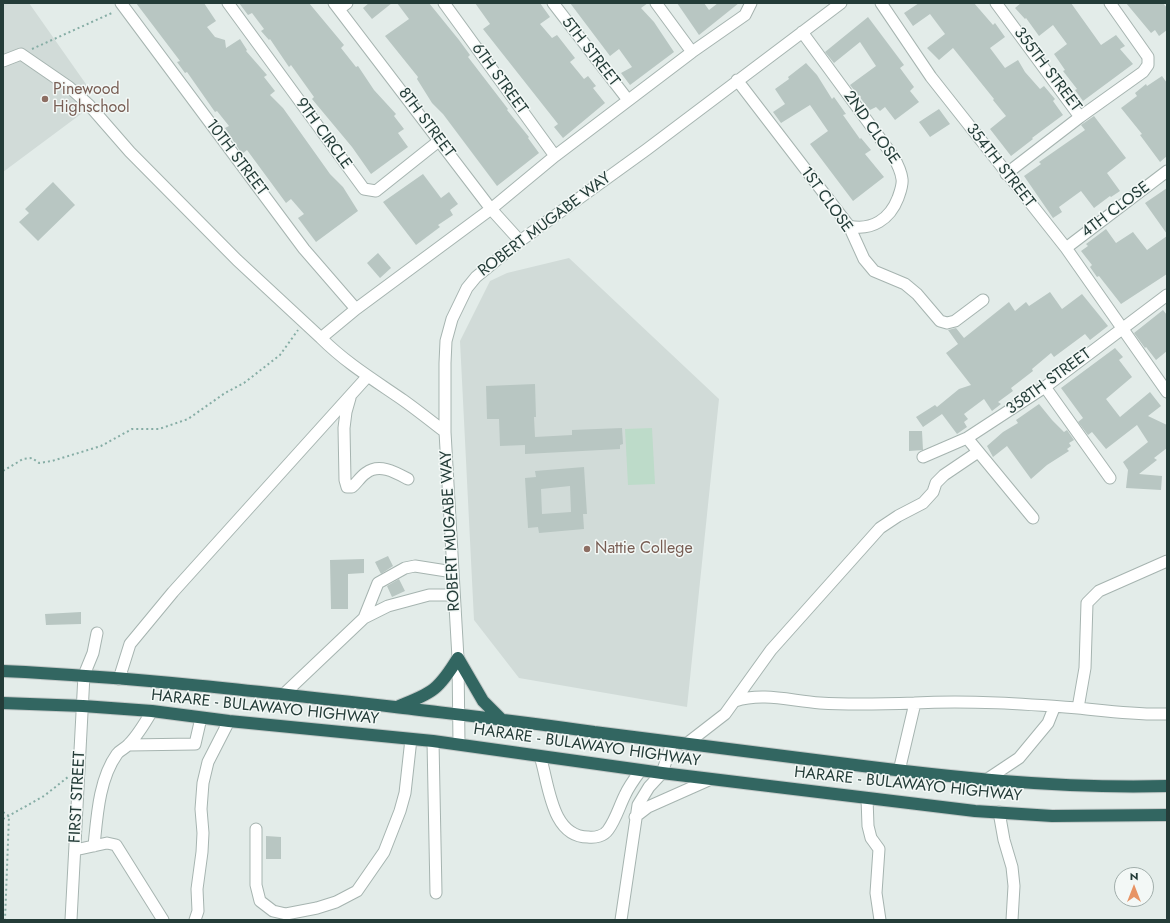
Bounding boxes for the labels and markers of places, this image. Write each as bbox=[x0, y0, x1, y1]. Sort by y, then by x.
place label: Pinewood Highschool bbox=[53, 80, 130, 118]
marker: Pinewood Highschool bbox=[40, 94, 50, 104]
place label: Nattie College bbox=[595, 539, 693, 559]
marker: Nattie College bbox=[582, 544, 592, 554]

